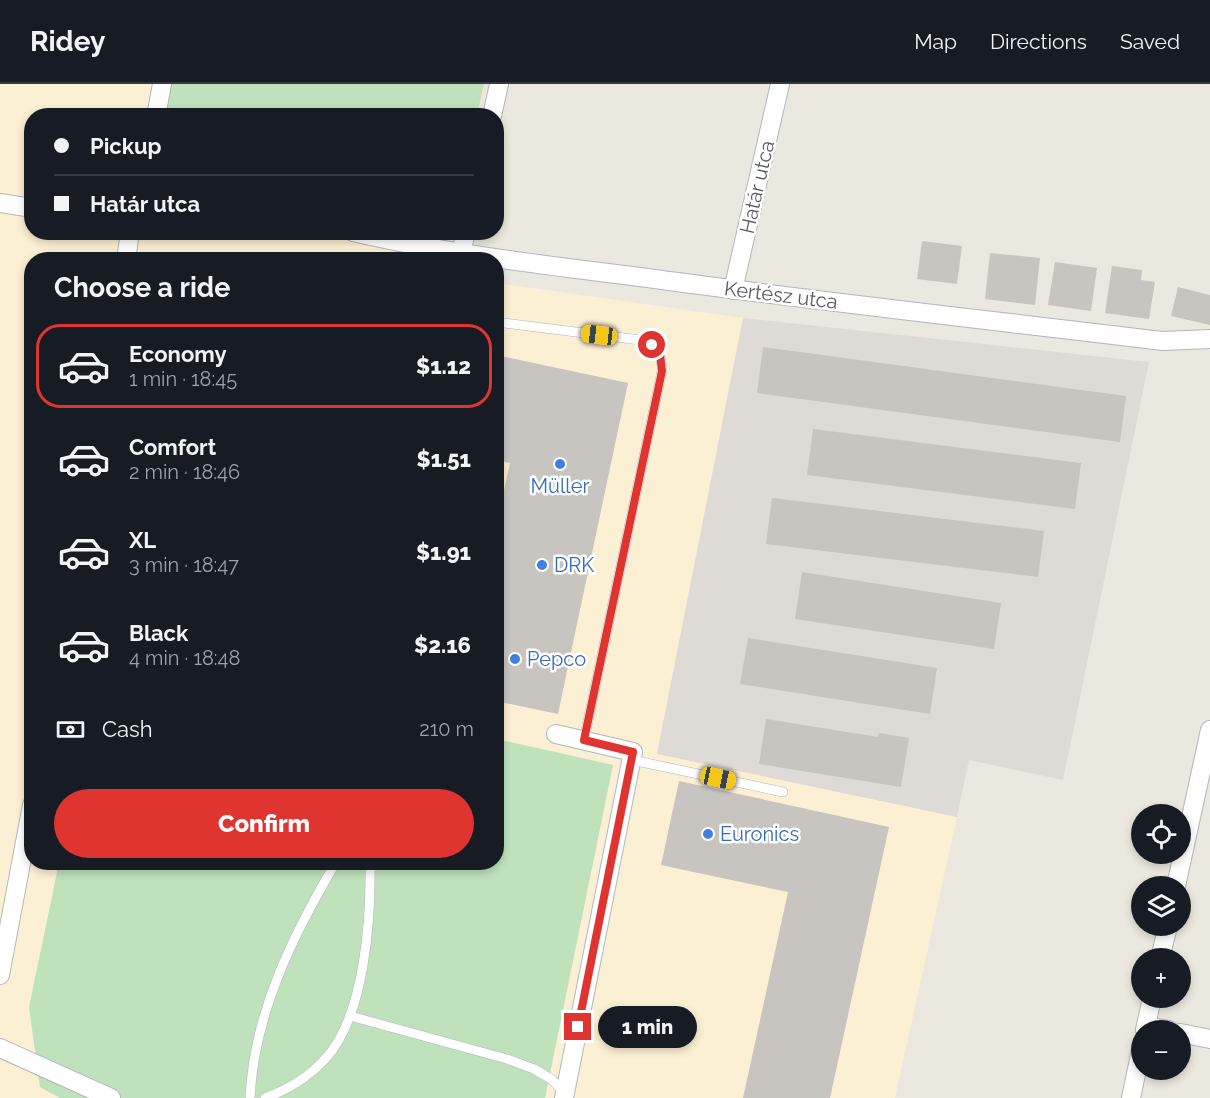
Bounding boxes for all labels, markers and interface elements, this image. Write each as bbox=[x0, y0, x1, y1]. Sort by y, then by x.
text: Ridey bbox=[30, 25, 105, 58]
text: Map bbox=[914, 29, 957, 54]
text: Directions bbox=[990, 29, 1087, 54]
text: Saved bbox=[1120, 29, 1180, 54]
text: Pickup bbox=[90, 133, 162, 159]
street label: Határ utca bbox=[735, 138, 779, 236]
text: Határ utca bbox=[90, 191, 200, 217]
text: Choose a ride bbox=[54, 272, 230, 303]
street label: Kertész utca bbox=[723, 276, 839, 314]
car bbox=[580, 324, 618, 346]
route start bbox=[638, 331, 665, 358]
icon: car bbox=[57, 339, 111, 393]
text: Economy bbox=[129, 341, 227, 367]
text: $1.12 bbox=[416, 353, 471, 379]
text: 1 min · 18:45 bbox=[129, 367, 237, 391]
icon: car bbox=[57, 432, 111, 486]
text: Comfort bbox=[129, 434, 216, 460]
text: $1.51 bbox=[417, 446, 471, 472]
marker: Müller bbox=[553, 457, 567, 471]
text: 2 min · 18:46 bbox=[129, 460, 240, 484]
place label: Müller bbox=[530, 474, 590, 498]
icon: car bbox=[57, 525, 111, 579]
text: XL bbox=[129, 527, 156, 553]
text: $1.91 bbox=[416, 539, 471, 565]
text: 3 min · 18:47 bbox=[129, 553, 239, 577]
place label: DRK bbox=[554, 553, 594, 577]
marker: DRK bbox=[535, 558, 549, 572]
icon: car bbox=[57, 618, 111, 672]
text: Black bbox=[129, 620, 188, 646]
text: $2.16 bbox=[414, 632, 471, 658]
text: 4 min · 18:48 bbox=[129, 646, 240, 670]
place label: Pepco bbox=[527, 647, 586, 671]
marker: Pepco bbox=[508, 652, 522, 666]
icon: cash bbox=[54, 713, 87, 746]
text: Cash bbox=[102, 716, 153, 742]
text: 210 m bbox=[419, 717, 474, 741]
car bbox=[699, 765, 737, 791]
button: Confirm bbox=[54, 789, 474, 858]
map controls bbox=[1131, 804, 1191, 1080]
button: locate bbox=[1131, 804, 1191, 864]
place label: Euronics bbox=[720, 822, 799, 846]
marker: Euronics bbox=[701, 827, 715, 841]
button: layers bbox=[1131, 876, 1191, 936]
button: + bbox=[1131, 948, 1191, 1008]
callout: 1 min bbox=[599, 1006, 698, 1048]
route end bbox=[564, 1013, 591, 1040]
text: 1 min bbox=[622, 1015, 673, 1039]
button: − bbox=[1131, 1020, 1191, 1080]

